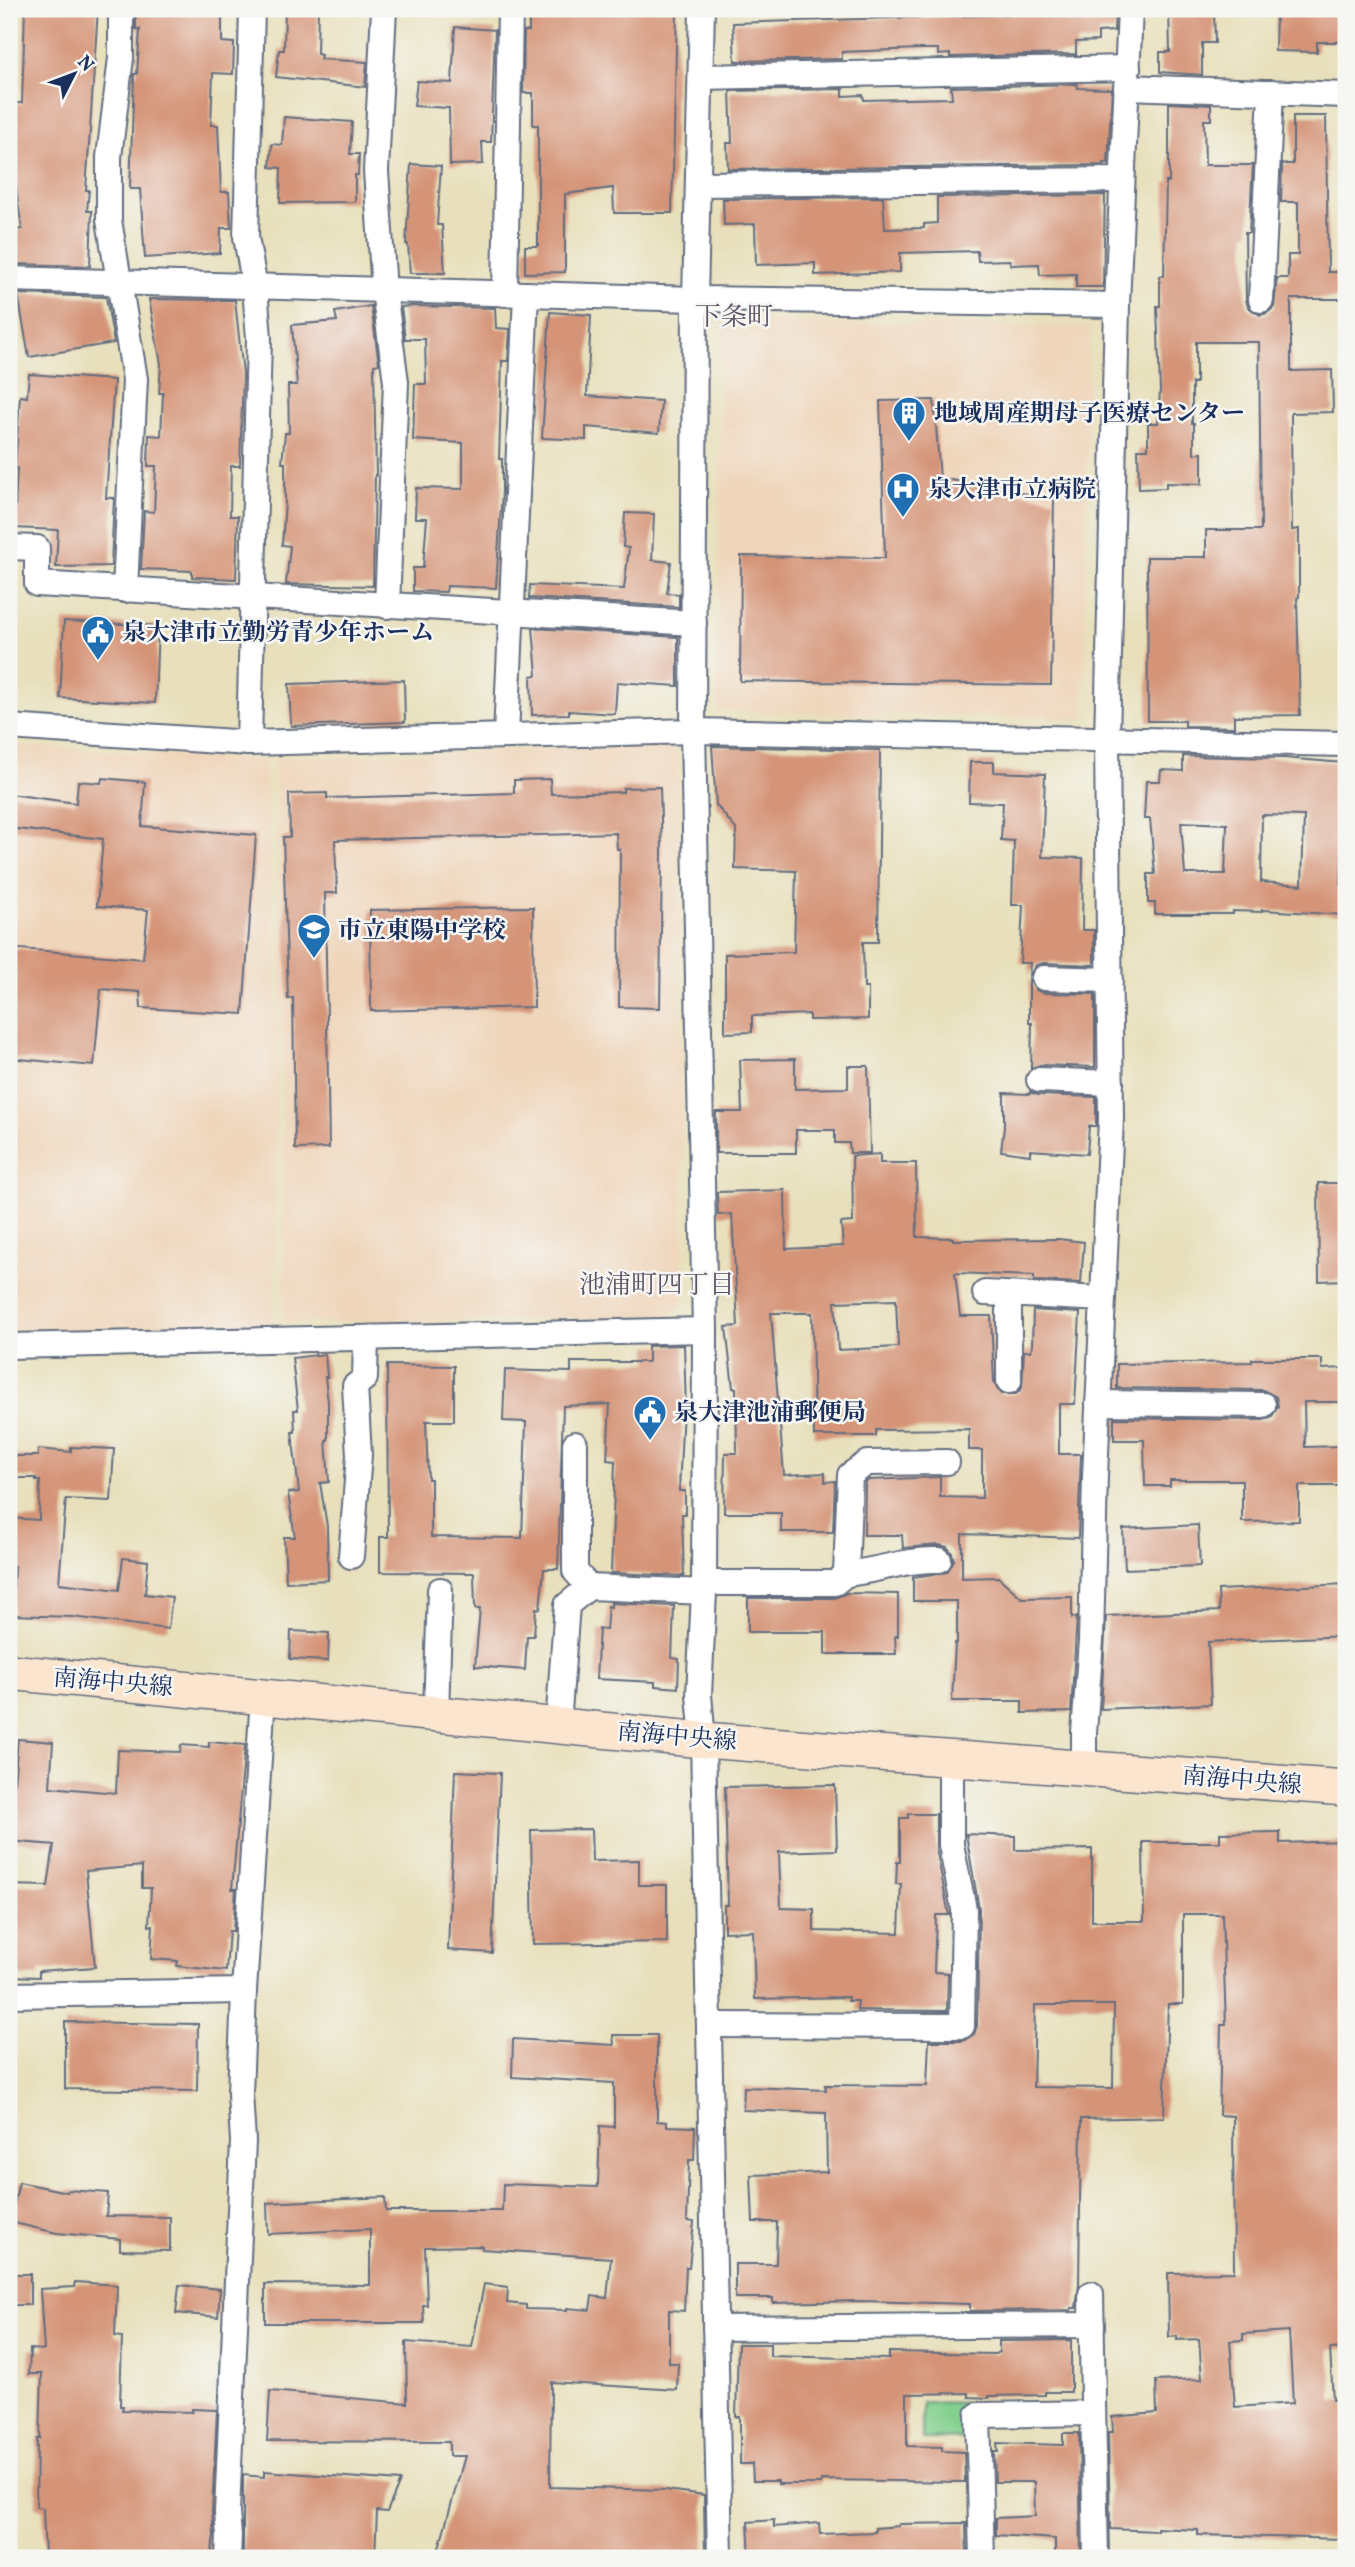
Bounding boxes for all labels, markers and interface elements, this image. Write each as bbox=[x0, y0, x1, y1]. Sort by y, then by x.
north arrow bbox=[38, 38, 108, 108]
text: N bbox=[71, 50, 100, 78]
district label: 下条町 bbox=[695, 300, 773, 336]
building icon: 地域周産期母子医療センター bbox=[890, 394, 928, 443]
place label: 地域周産期母子医療センター bbox=[934, 398, 1245, 432]
hospital icon: 泉大津市立病院 bbox=[884, 470, 922, 519]
place label: 泉大津市立病院 bbox=[928, 474, 1096, 508]
public building icon: 泉大津市立勤労青少年ホーム bbox=[79, 613, 117, 662]
place label: 泉大津市立勤労青少年ホーム bbox=[122, 617, 434, 651]
school or university icon: 市立東陽中学校 bbox=[295, 911, 333, 960]
place label: 市立東陽中学校 bbox=[338, 915, 506, 949]
district label: 池浦町四丁目 bbox=[579, 1268, 735, 1304]
public building icon: 泉大津池浦郵便局 bbox=[631, 1393, 669, 1442]
place label: 泉大津池浦郵便局 bbox=[674, 1397, 866, 1431]
street label: 南海中央線 bbox=[52, 1662, 174, 1706]
street label: 南海中央線 bbox=[616, 1716, 738, 1760]
street label: 南海中央線 bbox=[1181, 1760, 1303, 1804]

